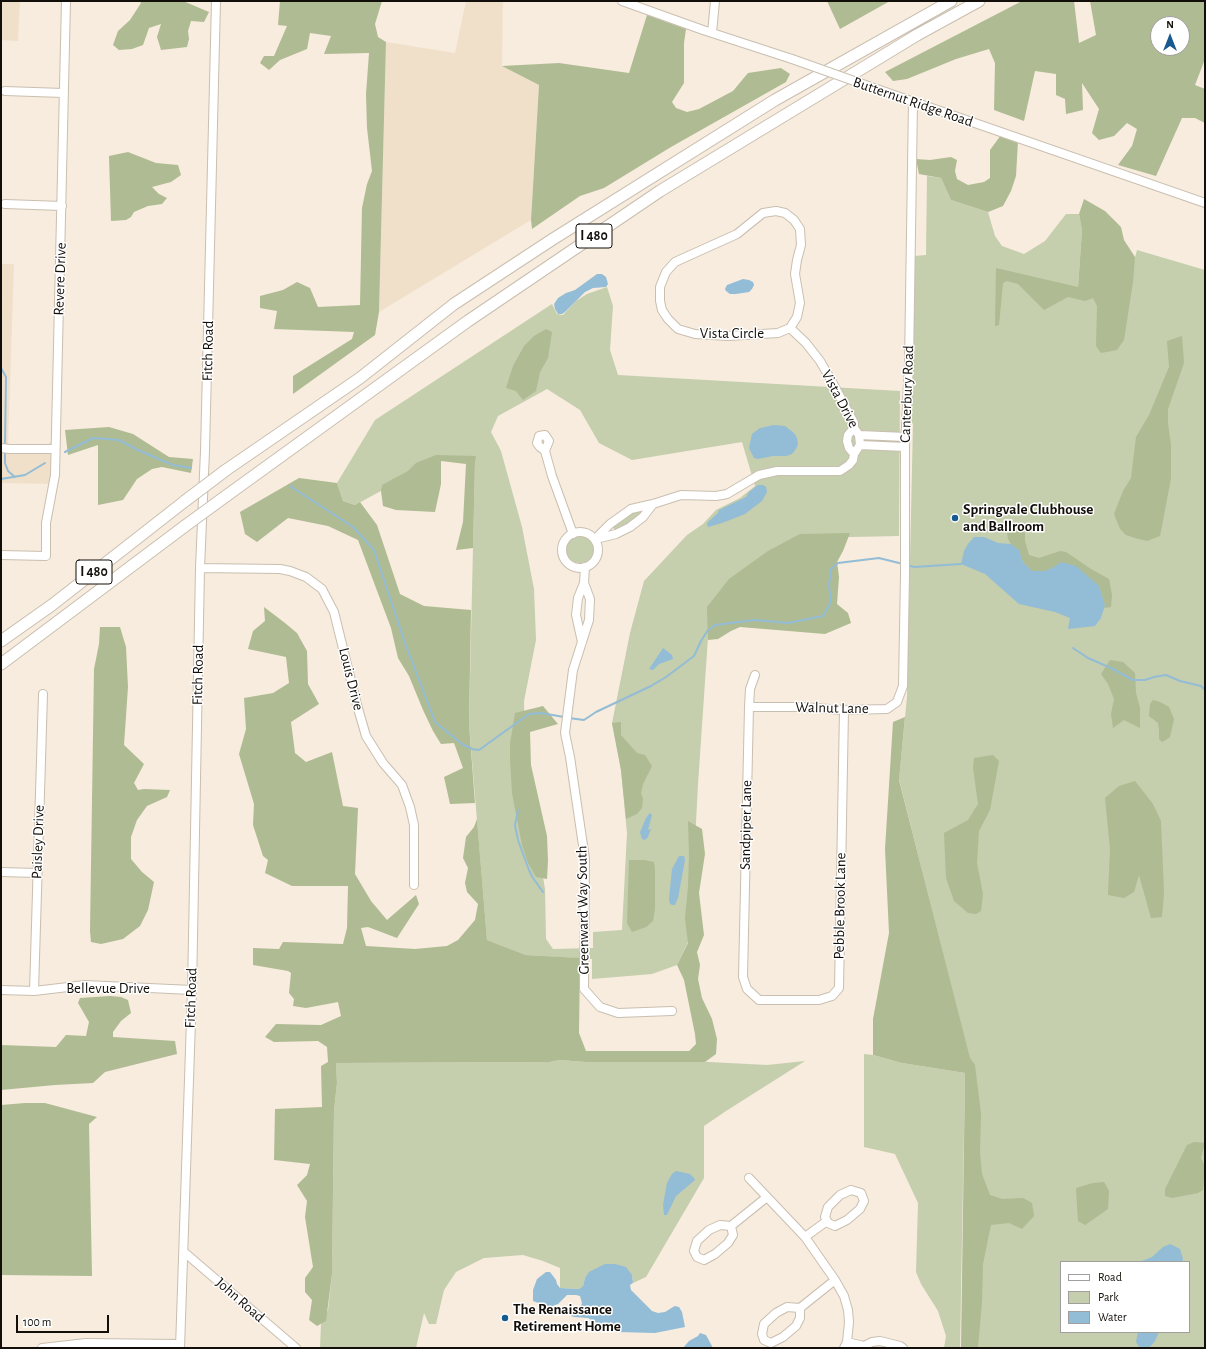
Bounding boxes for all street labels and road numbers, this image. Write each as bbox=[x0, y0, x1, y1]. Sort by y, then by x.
street label: Butternut Ridge Road bbox=[851, 73, 975, 131]
road number: I 480 bbox=[576, 224, 612, 248]
street label: Revere Drive bbox=[50, 242, 70, 316]
street label: Fitch Road bbox=[198, 321, 218, 381]
street label: Vista Circle bbox=[700, 324, 764, 342]
street label: Canterbury Road bbox=[896, 345, 918, 443]
street label: Vista Drive bbox=[817, 367, 863, 431]
road number: I 480 bbox=[76, 560, 112, 584]
street label: Fitch Road bbox=[188, 645, 208, 705]
street label: Louis Drive bbox=[335, 646, 367, 712]
street label: Walnut Lane bbox=[795, 698, 869, 718]
street label: Sandpiper Lane bbox=[736, 780, 756, 870]
street label: Paisley Drive bbox=[28, 805, 48, 879]
street label: Greenward Way South bbox=[573, 845, 593, 975]
street label: Pebble Brook Lane bbox=[830, 852, 850, 960]
street label: Fitch Road bbox=[181, 967, 201, 1029]
street label: Bellevue Drive bbox=[66, 979, 150, 997]
street label: John Road bbox=[212, 1274, 268, 1326]

